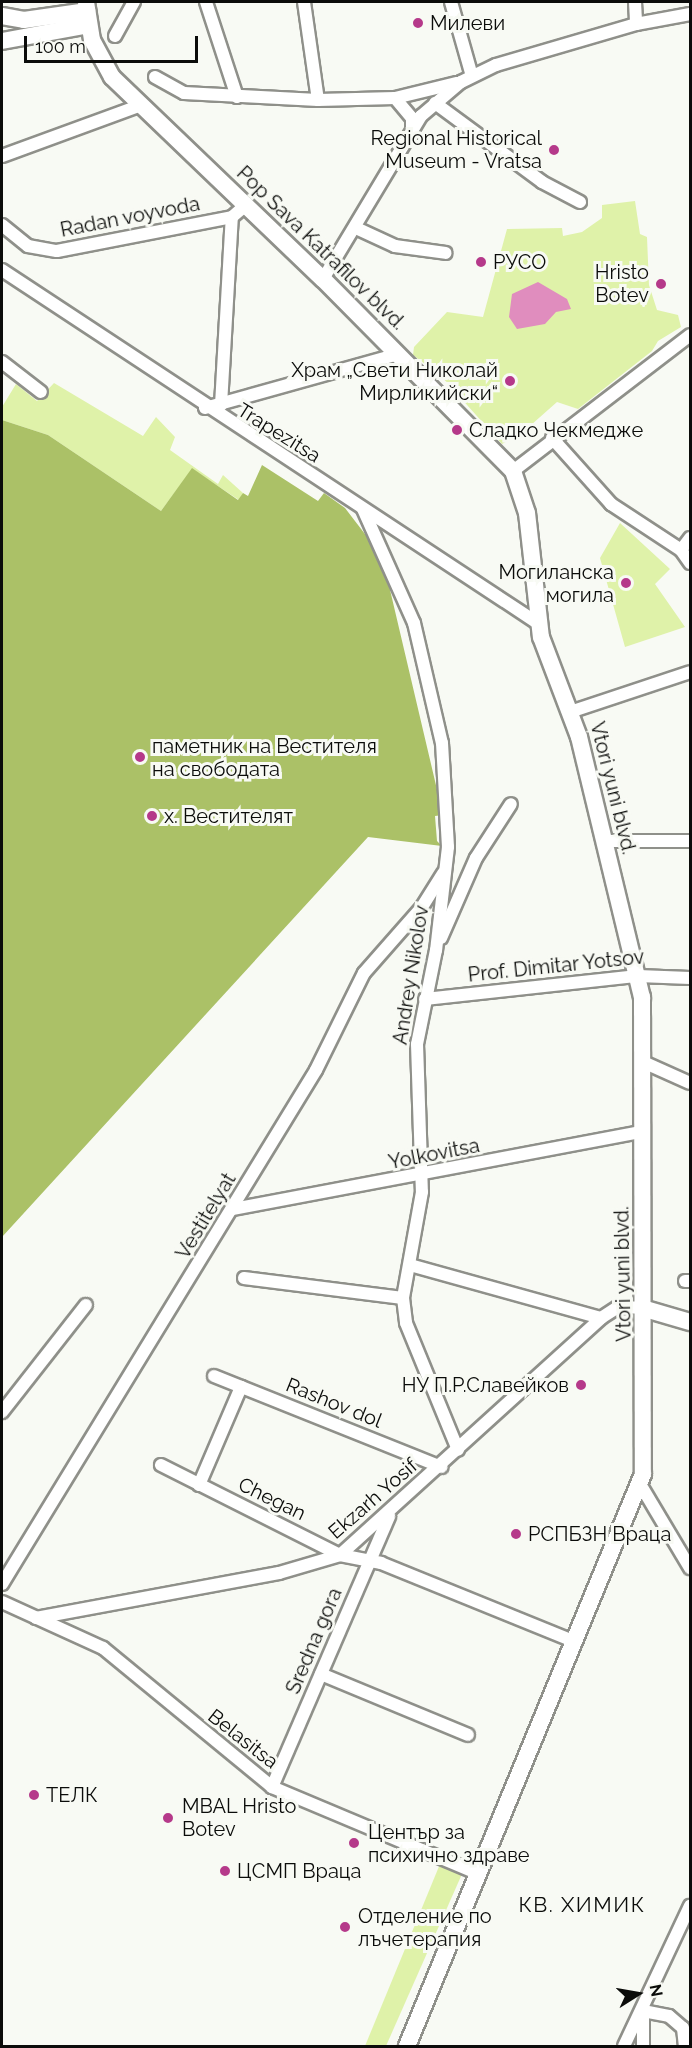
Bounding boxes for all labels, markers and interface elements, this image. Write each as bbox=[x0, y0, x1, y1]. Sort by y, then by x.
place label: Милеви bbox=[430, 11, 505, 35]
marker: Милеви bbox=[411, 16, 425, 30]
scale bar bbox=[27, 24, 201, 62]
text: 100 m bbox=[35, 36, 86, 57]
place label: Regional Historical Museum - Vratsa bbox=[370, 126, 542, 173]
marker: Regional Historical Museum - Vratsa bbox=[547, 143, 561, 157]
street label: Pop Sava Katrafilov blvd. bbox=[232, 161, 410, 335]
street label: Radan voyvoda bbox=[58, 192, 202, 242]
place label: РУСО bbox=[493, 250, 546, 274]
marker: РУСО bbox=[474, 255, 488, 269]
place label: Hristo Botev bbox=[595, 260, 649, 307]
marker: Hristo Botev bbox=[654, 277, 668, 291]
place label: Храм „Свети Николай Мирликийски“ bbox=[291, 358, 498, 405]
marker: Храм „Свети Николай Мирликийски“ bbox=[503, 374, 517, 388]
street label: Trapezitsa bbox=[233, 398, 325, 468]
place label: Сладко Чекмедже bbox=[469, 418, 643, 442]
marker: Сладко Чекмедже bbox=[450, 423, 464, 437]
place label: Могиланска могила bbox=[499, 560, 614, 607]
marker: Могиланска могила bbox=[619, 576, 633, 590]
street label: Vtori yuni blvd. bbox=[585, 719, 641, 857]
place label: паметник на Вестителя на свободата bbox=[152, 734, 377, 781]
marker: паметник на Вестителя на свободата bbox=[133, 750, 147, 764]
place label: х. Вестителят bbox=[164, 804, 293, 828]
marker: х. Вестителят bbox=[145, 809, 159, 823]
street label: Andrey Nikolov bbox=[388, 903, 434, 1047]
street label: Prof. Dimitar Yotsov bbox=[466, 945, 646, 987]
street label: Yolkovitsa bbox=[386, 1133, 482, 1175]
street label: Vestitelyat bbox=[171, 1169, 241, 1263]
street label: Vtori yuni blvd. bbox=[610, 1206, 636, 1342]
street label: Rashov dol bbox=[282, 1373, 386, 1433]
place label: НУ П.Р.Славейков bbox=[402, 1373, 569, 1397]
marker: НУ П.Р.Славейков bbox=[574, 1378, 588, 1392]
street label: Ekzarh Yosif bbox=[323, 1454, 423, 1544]
street label: Chegan bbox=[234, 1472, 310, 1526]
place label: РСПБЗН Враца bbox=[528, 1522, 671, 1546]
marker: РСПБЗН Враца bbox=[509, 1527, 523, 1541]
street label: Sredna gora bbox=[281, 1584, 347, 1698]
street label: Belasitsa bbox=[203, 1704, 283, 1774]
place label: ТЕЛК bbox=[46, 1783, 98, 1807]
marker: ТЕЛК bbox=[27, 1788, 41, 1802]
place label: MBAL Hristo Botev bbox=[182, 1794, 297, 1841]
marker: MBAL Hristo Botev bbox=[159, 1809, 177, 1827]
place label: Център за психично здраве bbox=[368, 1820, 530, 1867]
marker: Център за психично здраве bbox=[345, 1834, 363, 1852]
place label: ЦСМП Враца bbox=[237, 1859, 361, 1883]
marker: ЦСМП Враца bbox=[218, 1864, 232, 1878]
district label: КВ. ХИМИК bbox=[518, 1892, 646, 1918]
place label: Отделение по лъчетерапия bbox=[358, 1904, 492, 1951]
marker: Отделение по лъчетерапия bbox=[336, 1918, 354, 1936]
north arrow bbox=[608, 1964, 668, 2024]
text: N bbox=[646, 1983, 667, 1998]

